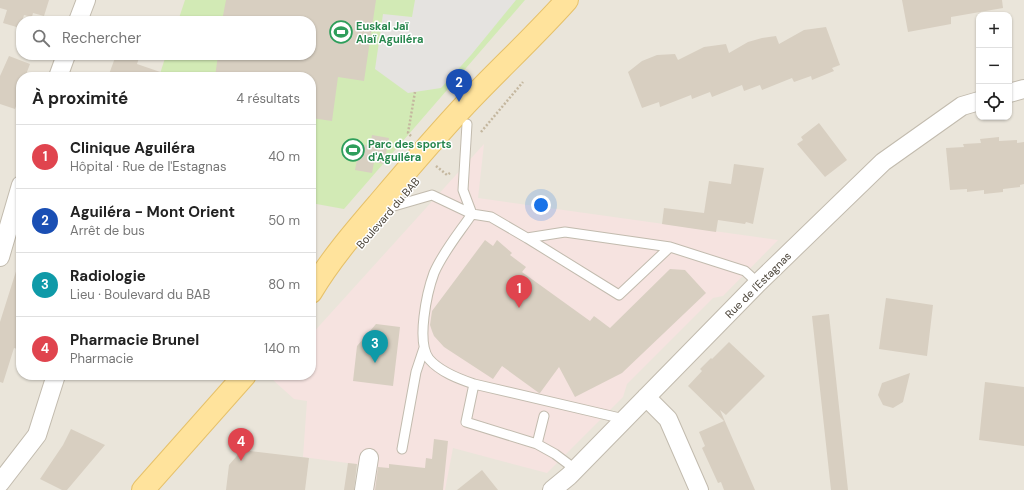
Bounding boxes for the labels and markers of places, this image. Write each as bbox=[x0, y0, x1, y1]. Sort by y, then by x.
sports icon: Euskal Jaï Alaï Aguiléra bbox=[328, 19, 354, 45]
place label: Euskal Jaï Alaï Aguiléra bbox=[356, 19, 423, 46]
pin: 2 bbox=[446, 69, 472, 102]
sports icon: Parc des sports d'Aguiléra bbox=[340, 137, 366, 163]
place label: Parc des sports d'Aguiléra bbox=[368, 137, 452, 164]
pin: 1 bbox=[506, 275, 532, 308]
pin: 3 bbox=[362, 330, 388, 363]
pin: 4 bbox=[228, 428, 254, 461]

